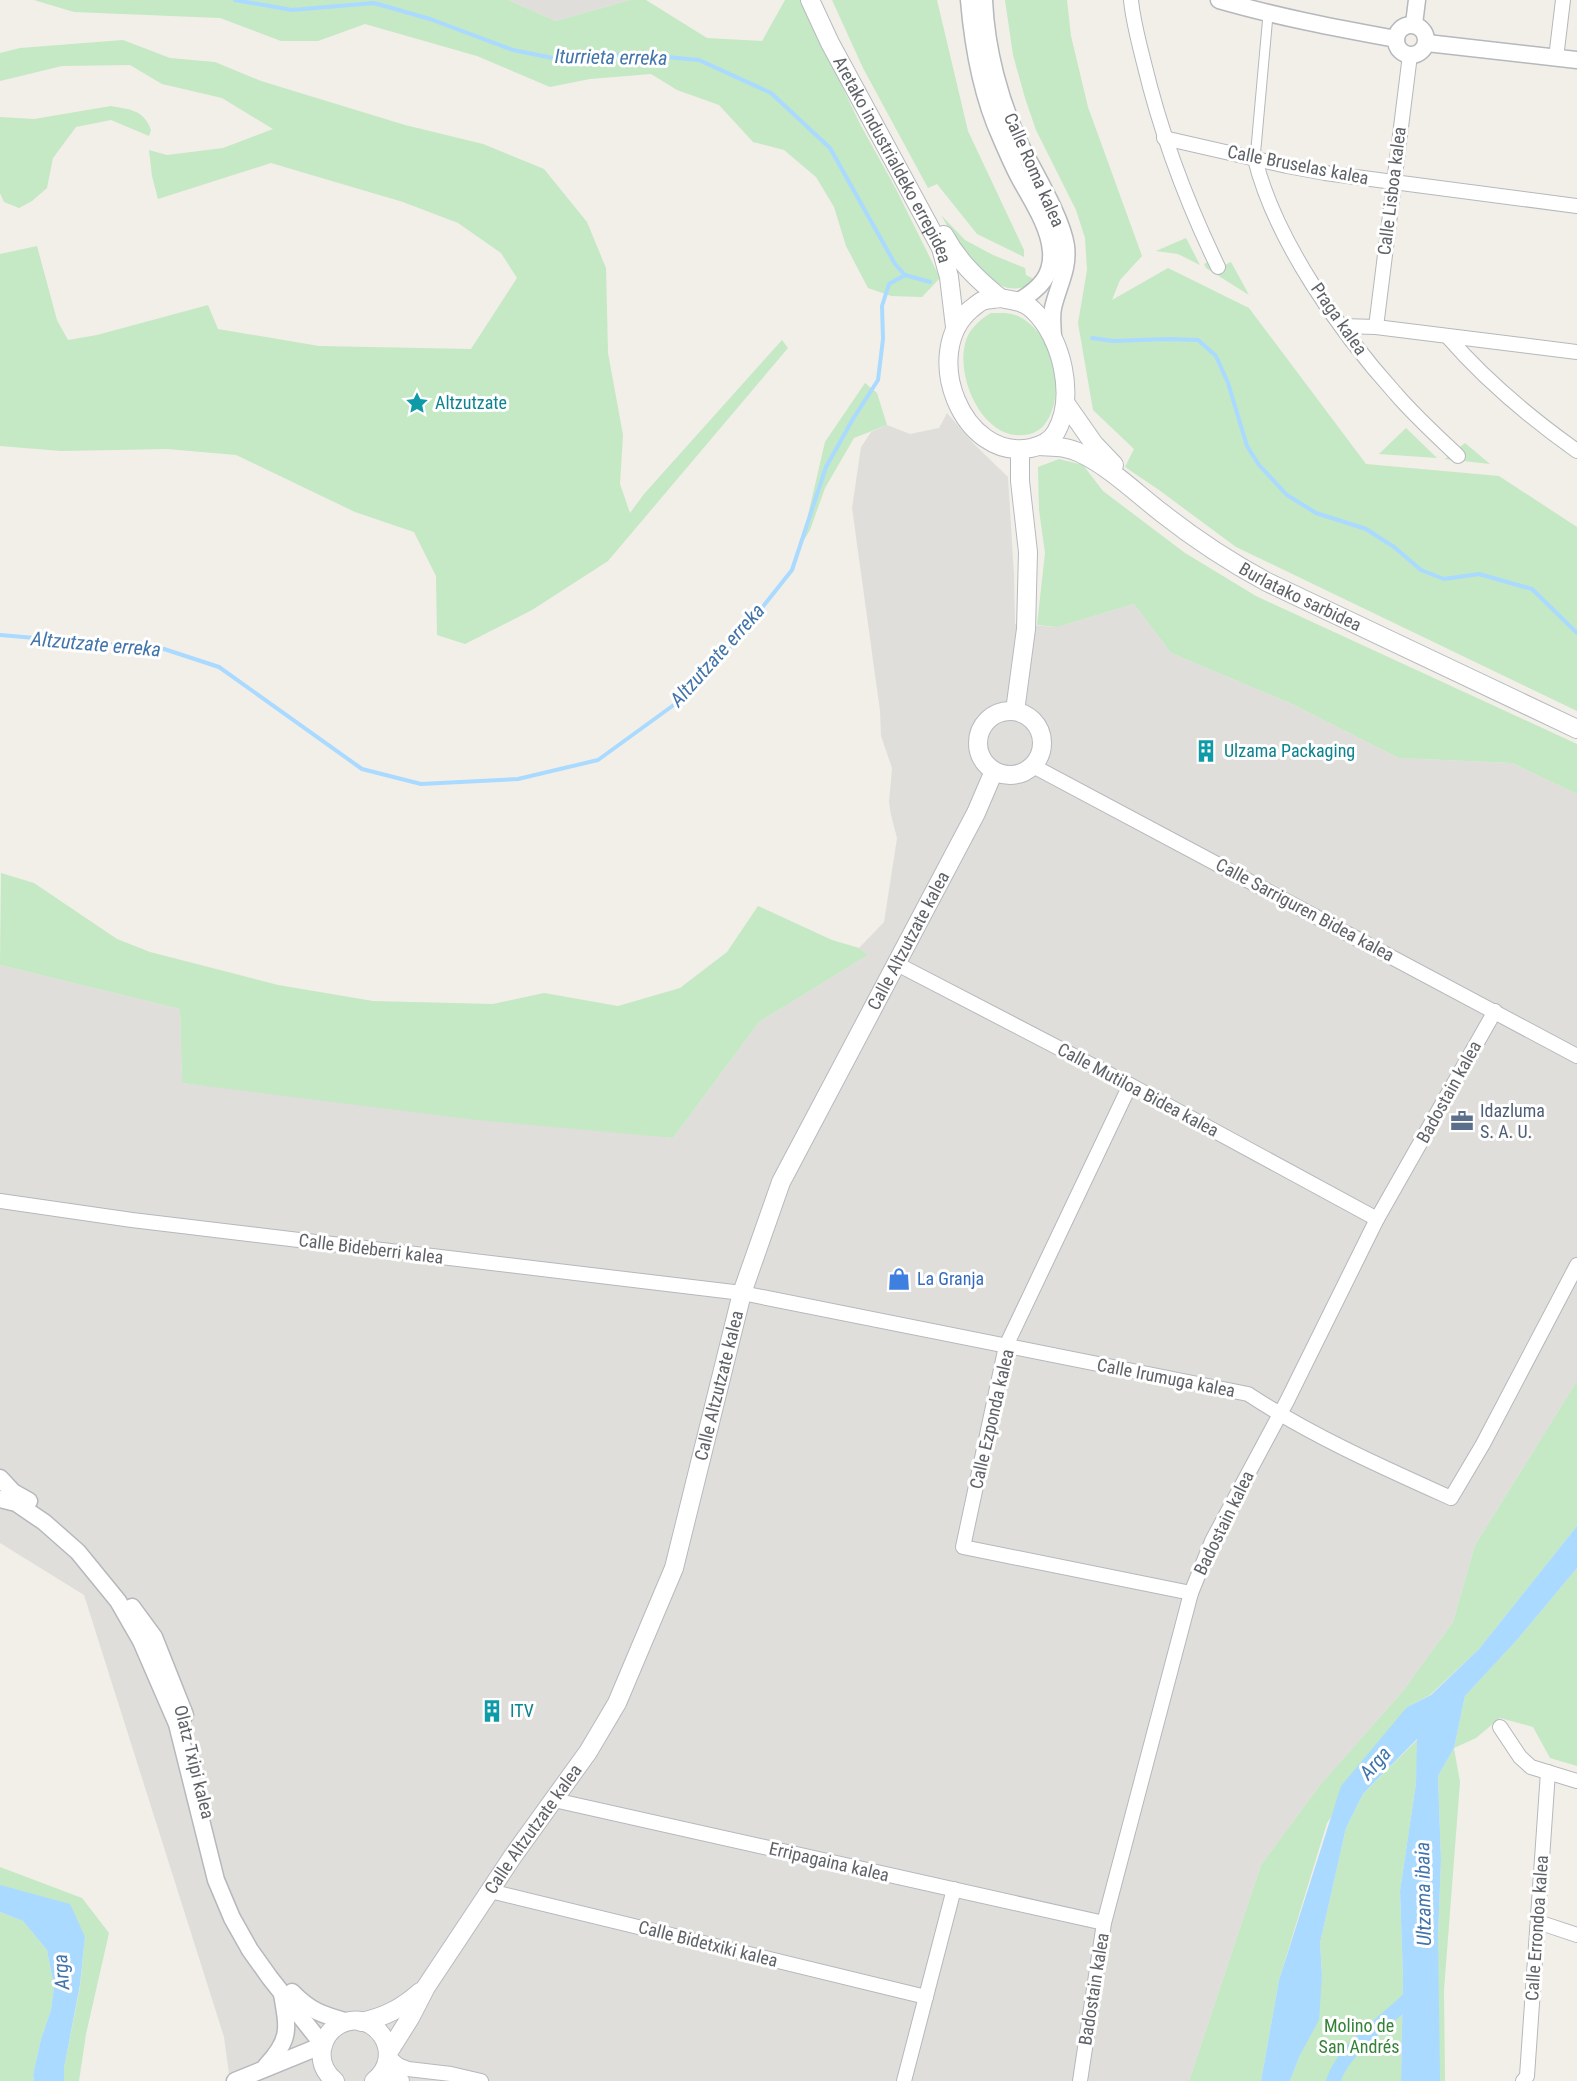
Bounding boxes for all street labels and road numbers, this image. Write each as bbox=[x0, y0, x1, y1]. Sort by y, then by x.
street label: Aretako industrialdeko errepidea bbox=[829, 53, 956, 265]
street label: Calle Roma kalea bbox=[1000, 110, 1069, 230]
street label: Calle Lisboa kalea bbox=[1373, 126, 1410, 256]
street label: Calle Bruselas kalea bbox=[1226, 141, 1370, 188]
street label: Praga kalea bbox=[1307, 279, 1372, 359]
street label: Burlatako sarbidea bbox=[1236, 558, 1365, 635]
street label: Calle Sarriguren Bidea kalea bbox=[1212, 854, 1398, 966]
street label: Calle Altzutzate kalea bbox=[863, 868, 953, 1013]
street label: Badostain kalea bbox=[1412, 1037, 1485, 1146]
street label: Calle Mutiloa Bidea kalea bbox=[1054, 1038, 1222, 1141]
street label: Calle Bideberri kalea bbox=[298, 1229, 445, 1268]
street label: Calle Altzutzate kalea bbox=[690, 1308, 747, 1463]
street label: Calle Ezponda kalea bbox=[965, 1347, 1018, 1491]
street label: Calle Irumuga kalea bbox=[1095, 1354, 1237, 1401]
street label: Badostain kalea bbox=[1189, 1467, 1258, 1578]
street label: Olatz Txipi kalea bbox=[170, 1703, 219, 1821]
street label: Calle Altzutzate kalea bbox=[480, 1760, 586, 1898]
street label: Erripagaina kalea bbox=[767, 1837, 891, 1886]
street label: Calle Errondoa kalea bbox=[1521, 1855, 1552, 2001]
street label: Calle Bidetxiki kalea bbox=[636, 1916, 780, 1971]
street label: Badostain kalea bbox=[1074, 1931, 1113, 2047]

